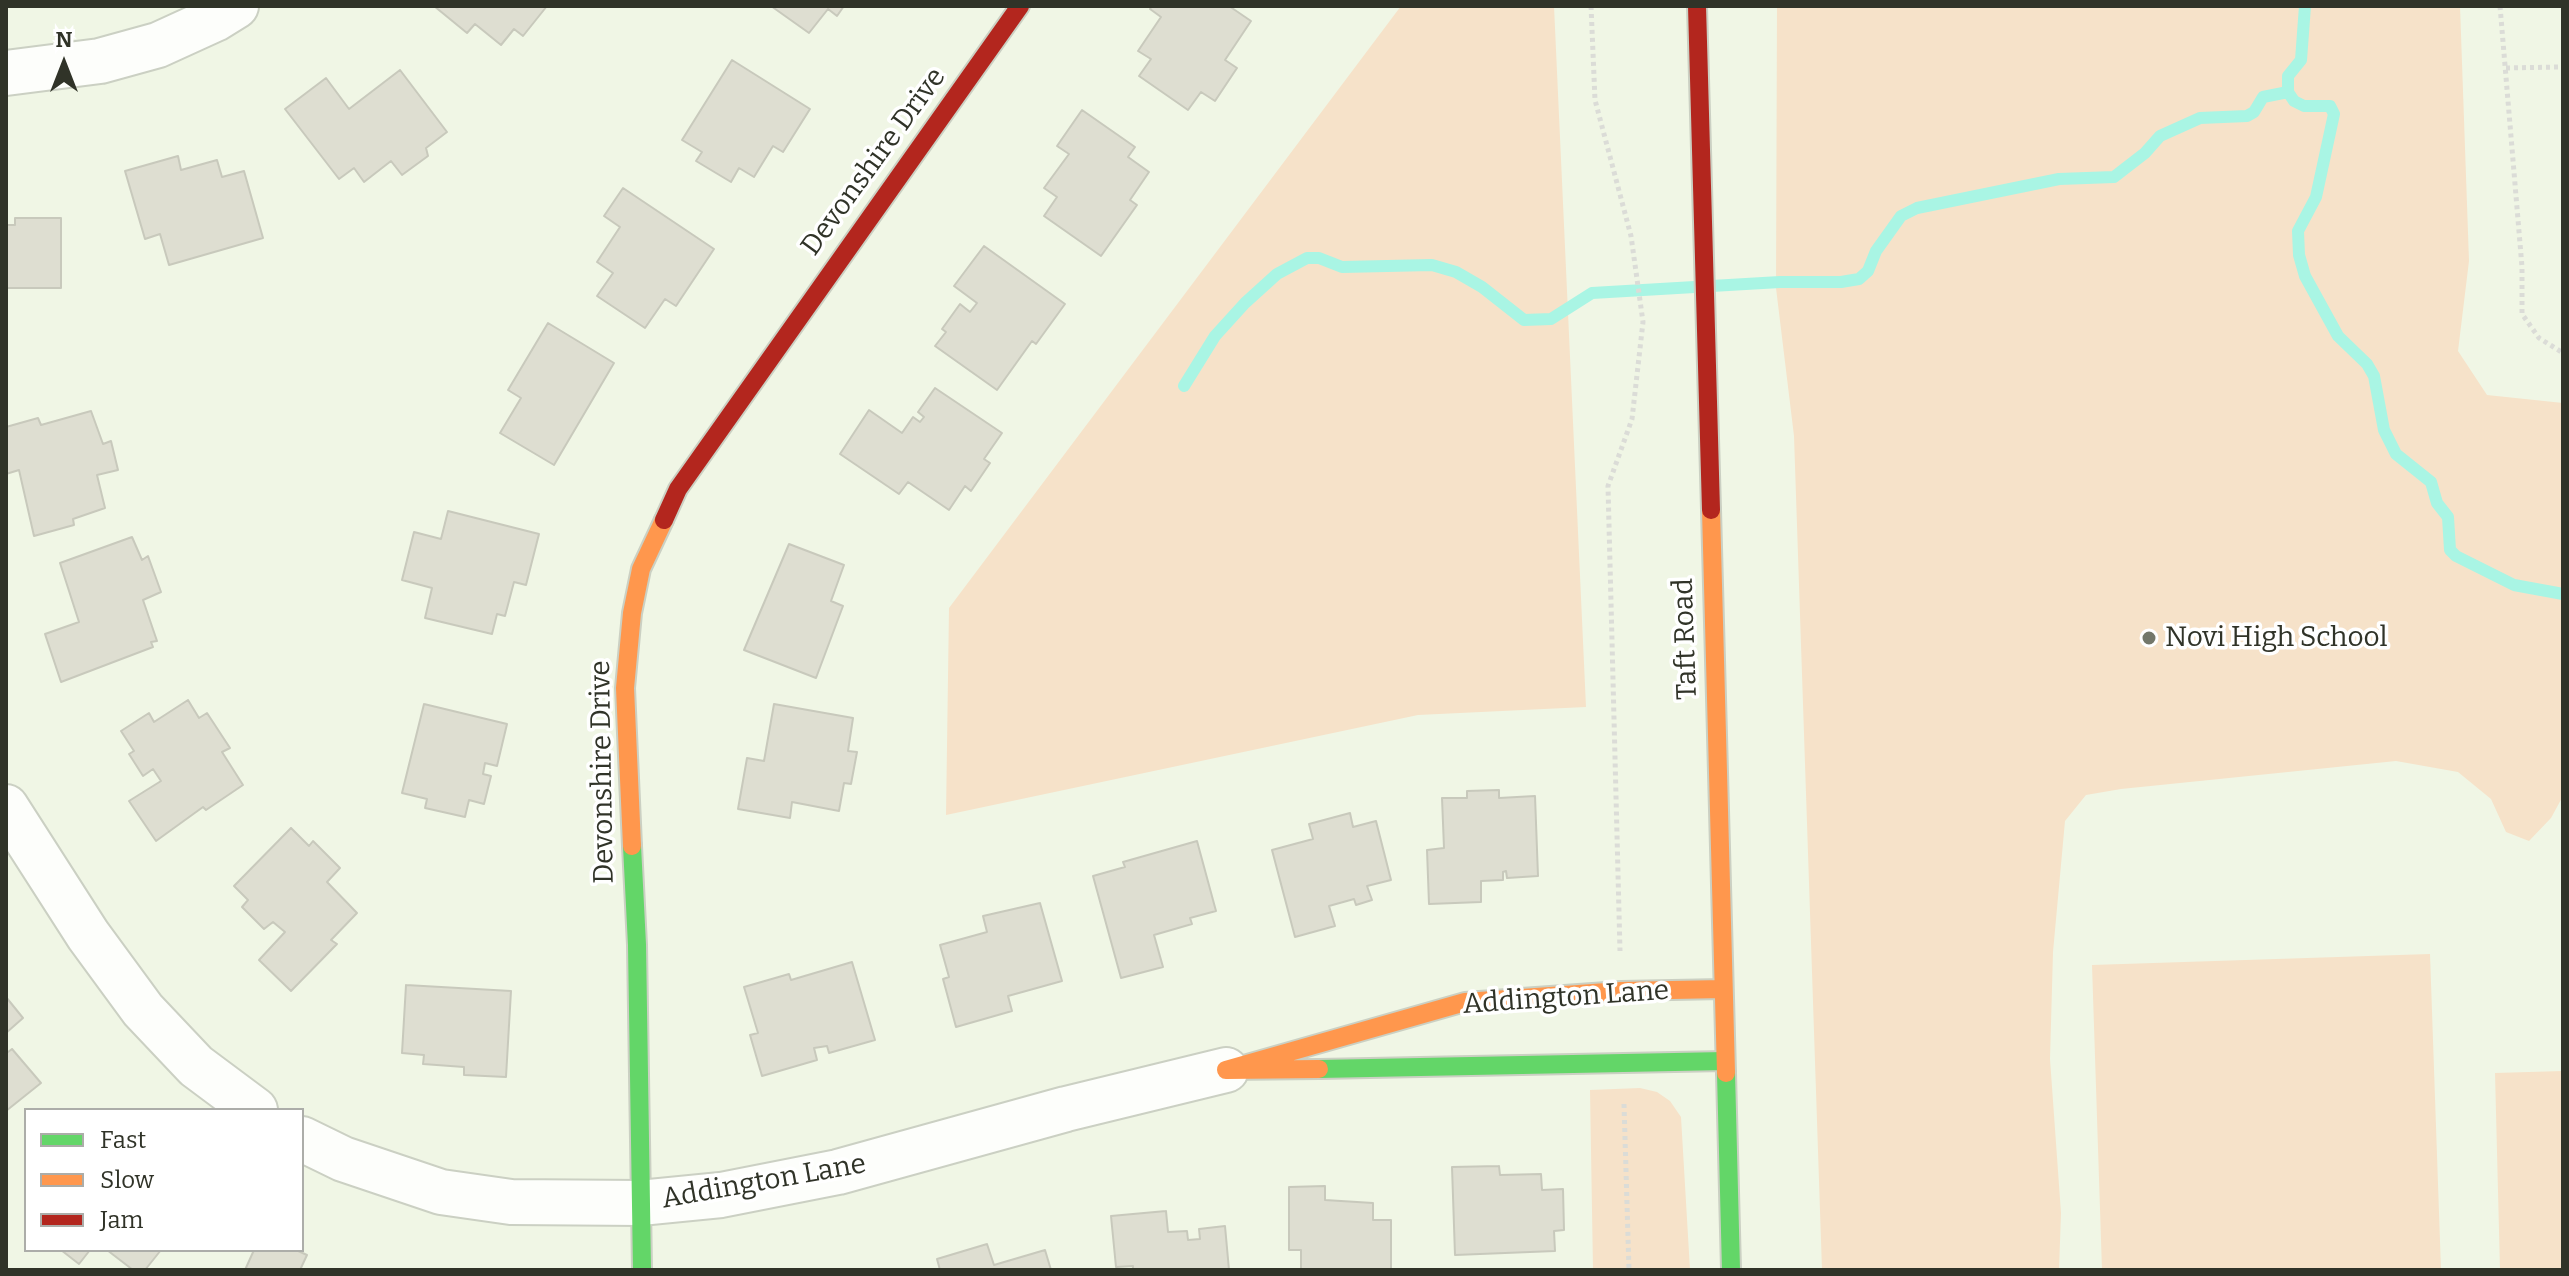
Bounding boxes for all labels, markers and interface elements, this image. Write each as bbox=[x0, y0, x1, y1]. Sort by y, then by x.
north arrow bbox=[24, 24, 104, 104]
text: N bbox=[56, 26, 72, 53]
street label: Devonshire Drive bbox=[795, 62, 953, 262]
street label: Taft Road bbox=[1667, 578, 1705, 700]
place label: Novi High School bbox=[2165, 621, 2388, 655]
marker: Novi High School bbox=[2140, 629, 2158, 647]
street label: Devonshire Drive bbox=[584, 660, 622, 884]
street label: Addington Lane bbox=[1462, 974, 1670, 1022]
legend bbox=[24, 1108, 304, 1252]
text: Fast bbox=[100, 1126, 146, 1154]
street label: Addington Lane bbox=[659, 1148, 869, 1216]
text: Slow bbox=[100, 1166, 154, 1194]
text: Jam bbox=[100, 1206, 143, 1234]

